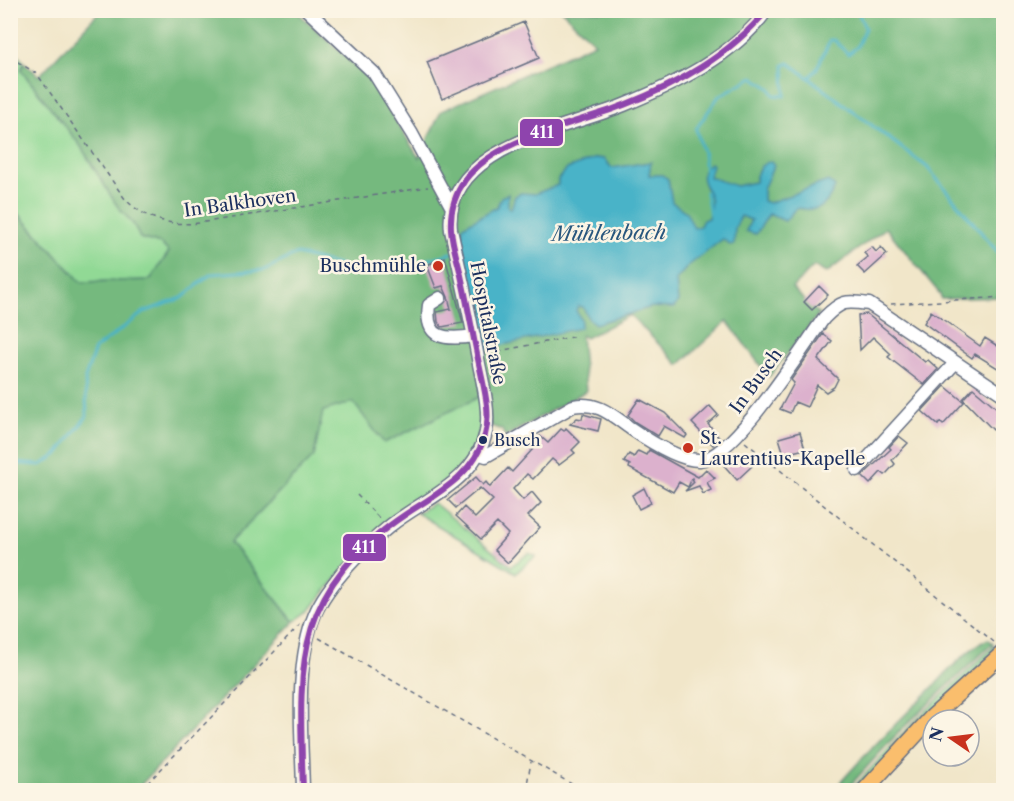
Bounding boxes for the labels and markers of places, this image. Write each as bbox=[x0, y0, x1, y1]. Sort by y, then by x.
place label: Buschmühle bbox=[320, 255, 426, 277]
marker: Buschmühle bbox=[431, 259, 445, 273]
place label: St. Laurentius-Kapelle bbox=[700, 427, 865, 470]
place label: Busch bbox=[494, 430, 540, 450]
marker: Busch bbox=[477, 434, 489, 446]
marker: St. Laurentius-Kapelle bbox=[681, 441, 695, 455]

